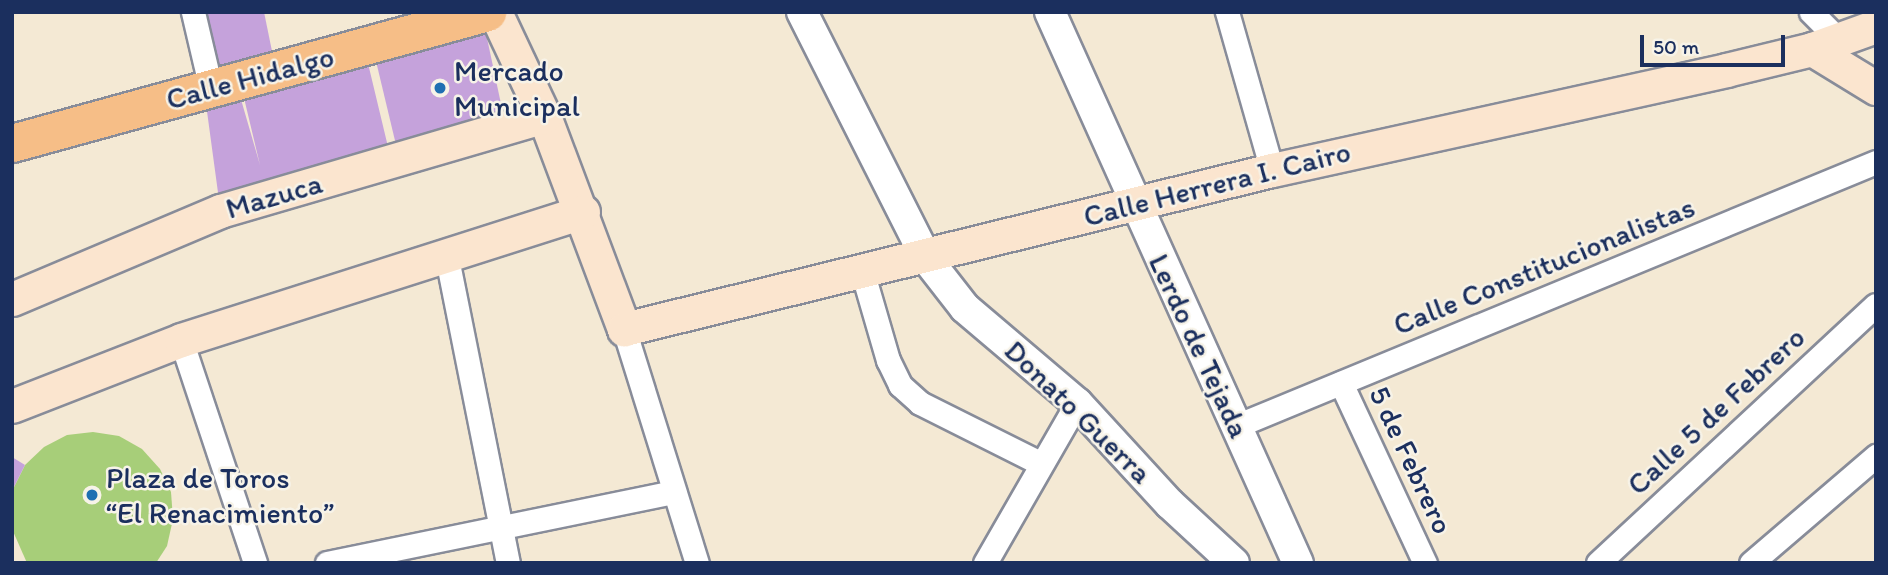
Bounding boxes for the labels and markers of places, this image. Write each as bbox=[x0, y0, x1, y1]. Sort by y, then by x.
place label: Mercado Municipal bbox=[454, 53, 580, 124]
marker: Mercado Municipal bbox=[432, 80, 448, 96]
place label: Plaza de Toros “El Renacimiento” bbox=[106, 460, 336, 530]
marker: Plaza de Toros “El Renacimiento” bbox=[84, 487, 100, 503]

